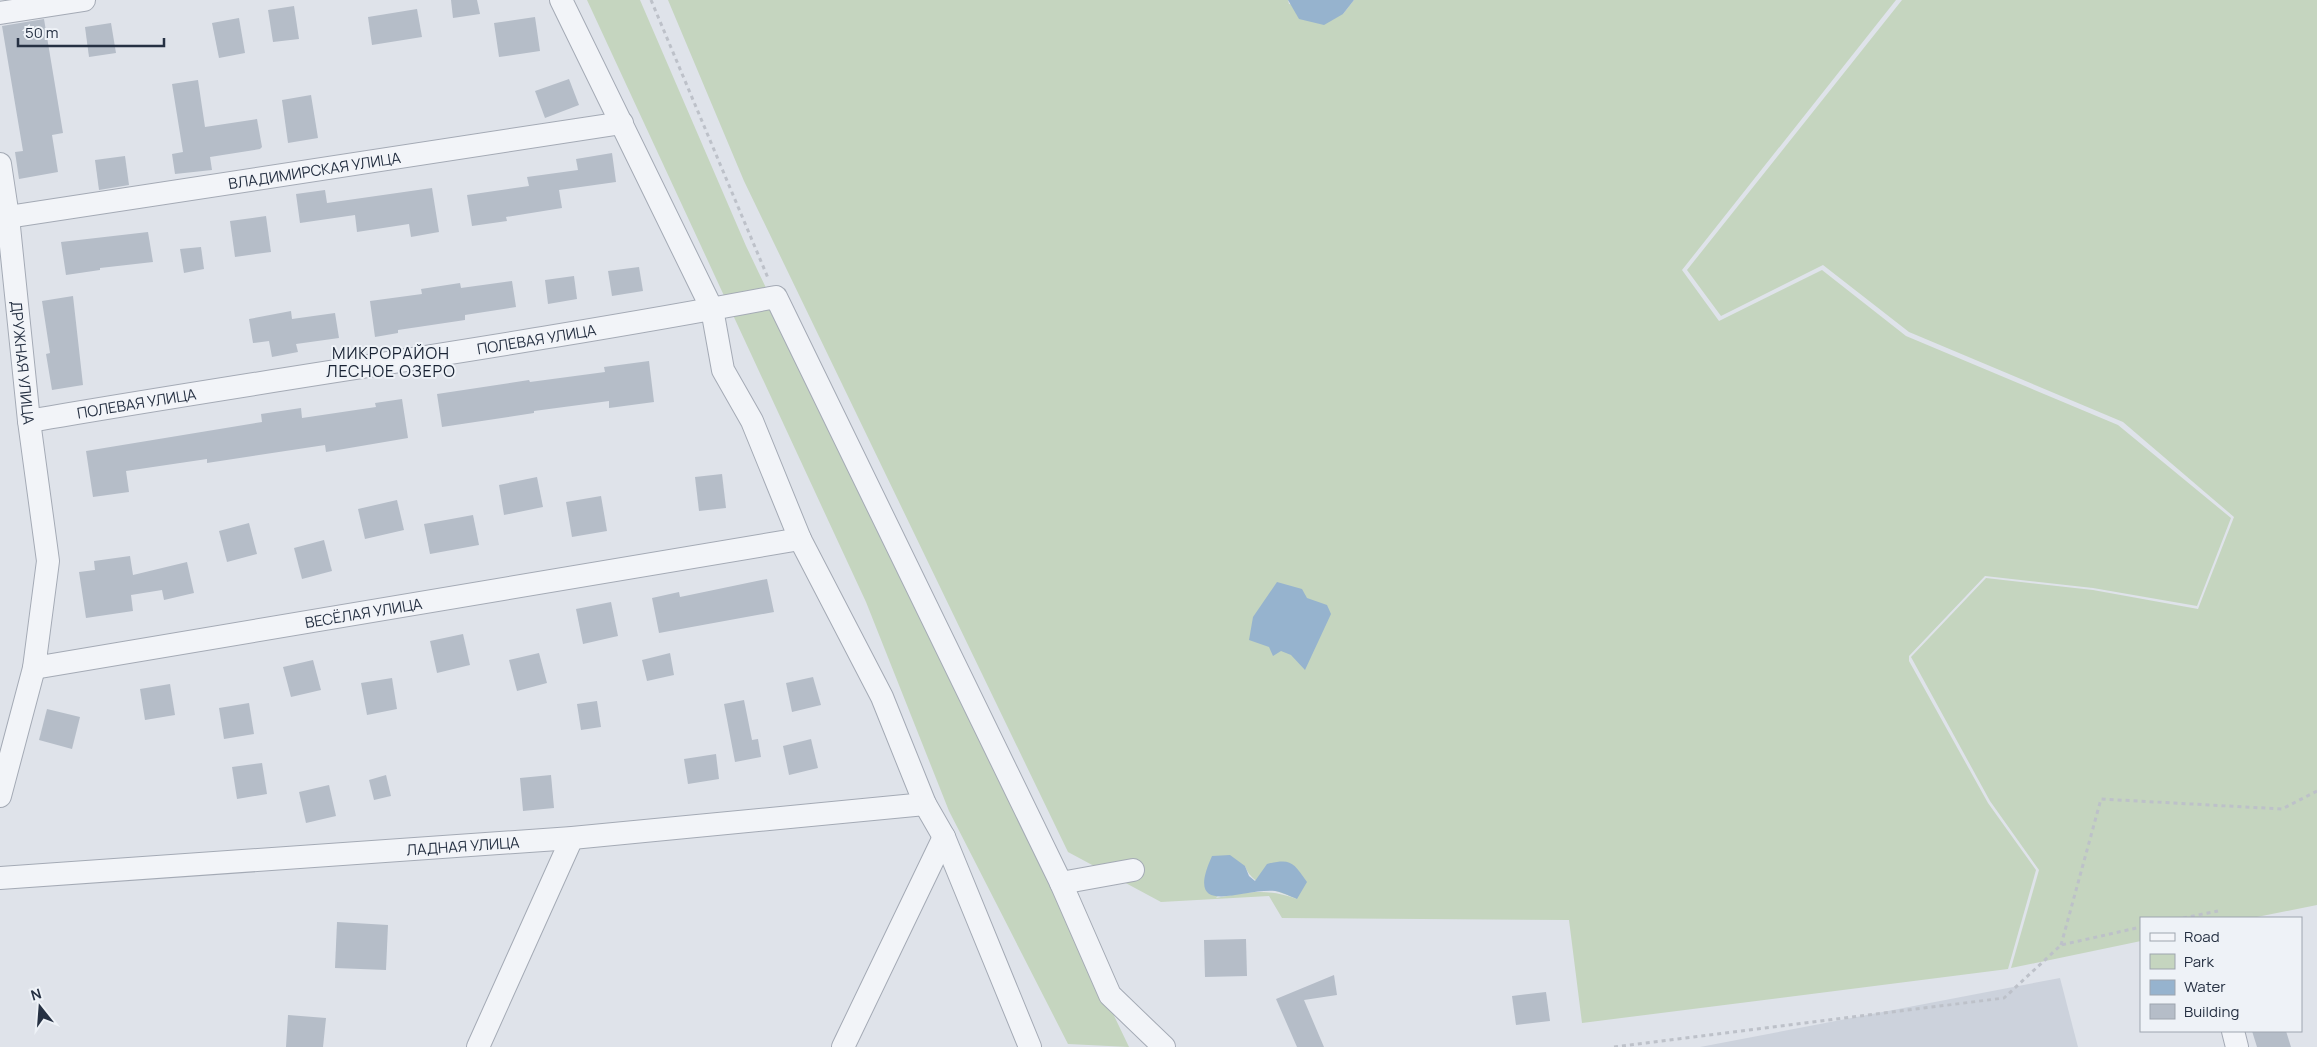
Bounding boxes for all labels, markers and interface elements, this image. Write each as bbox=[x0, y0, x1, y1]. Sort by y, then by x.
scale bar bbox=[18, 15, 164, 47]
text: 50 m bbox=[25, 22, 59, 43]
street label: ВЛАДИМИРСКАЯ УЛИЦА bbox=[227, 146, 403, 194]
street label: ДРУЖНАЯ УЛИЦА bbox=[6, 300, 40, 426]
street label: ПОЛЕВАЯ УЛИЦА bbox=[475, 319, 598, 359]
district label: МИКРОРАЙОН ЛЕСНОЕ ОЗЕРО bbox=[326, 342, 456, 382]
street label: ПОЛЕВАЯ УЛИЦА bbox=[75, 383, 198, 423]
street label: ВЕСЁЛАЯ УЛИЦА bbox=[303, 592, 424, 633]
street label: ЛАДНАЯ УЛИЦА bbox=[406, 831, 521, 860]
legend bbox=[2140, 917, 2302, 1032]
text: Road bbox=[2184, 926, 2220, 947]
text: Park bbox=[2184, 951, 2214, 972]
text: Water bbox=[2184, 976, 2226, 997]
north arrow bbox=[15, 982, 65, 1032]
text: N bbox=[28, 984, 44, 1005]
text: Building bbox=[2184, 1001, 2239, 1022]

